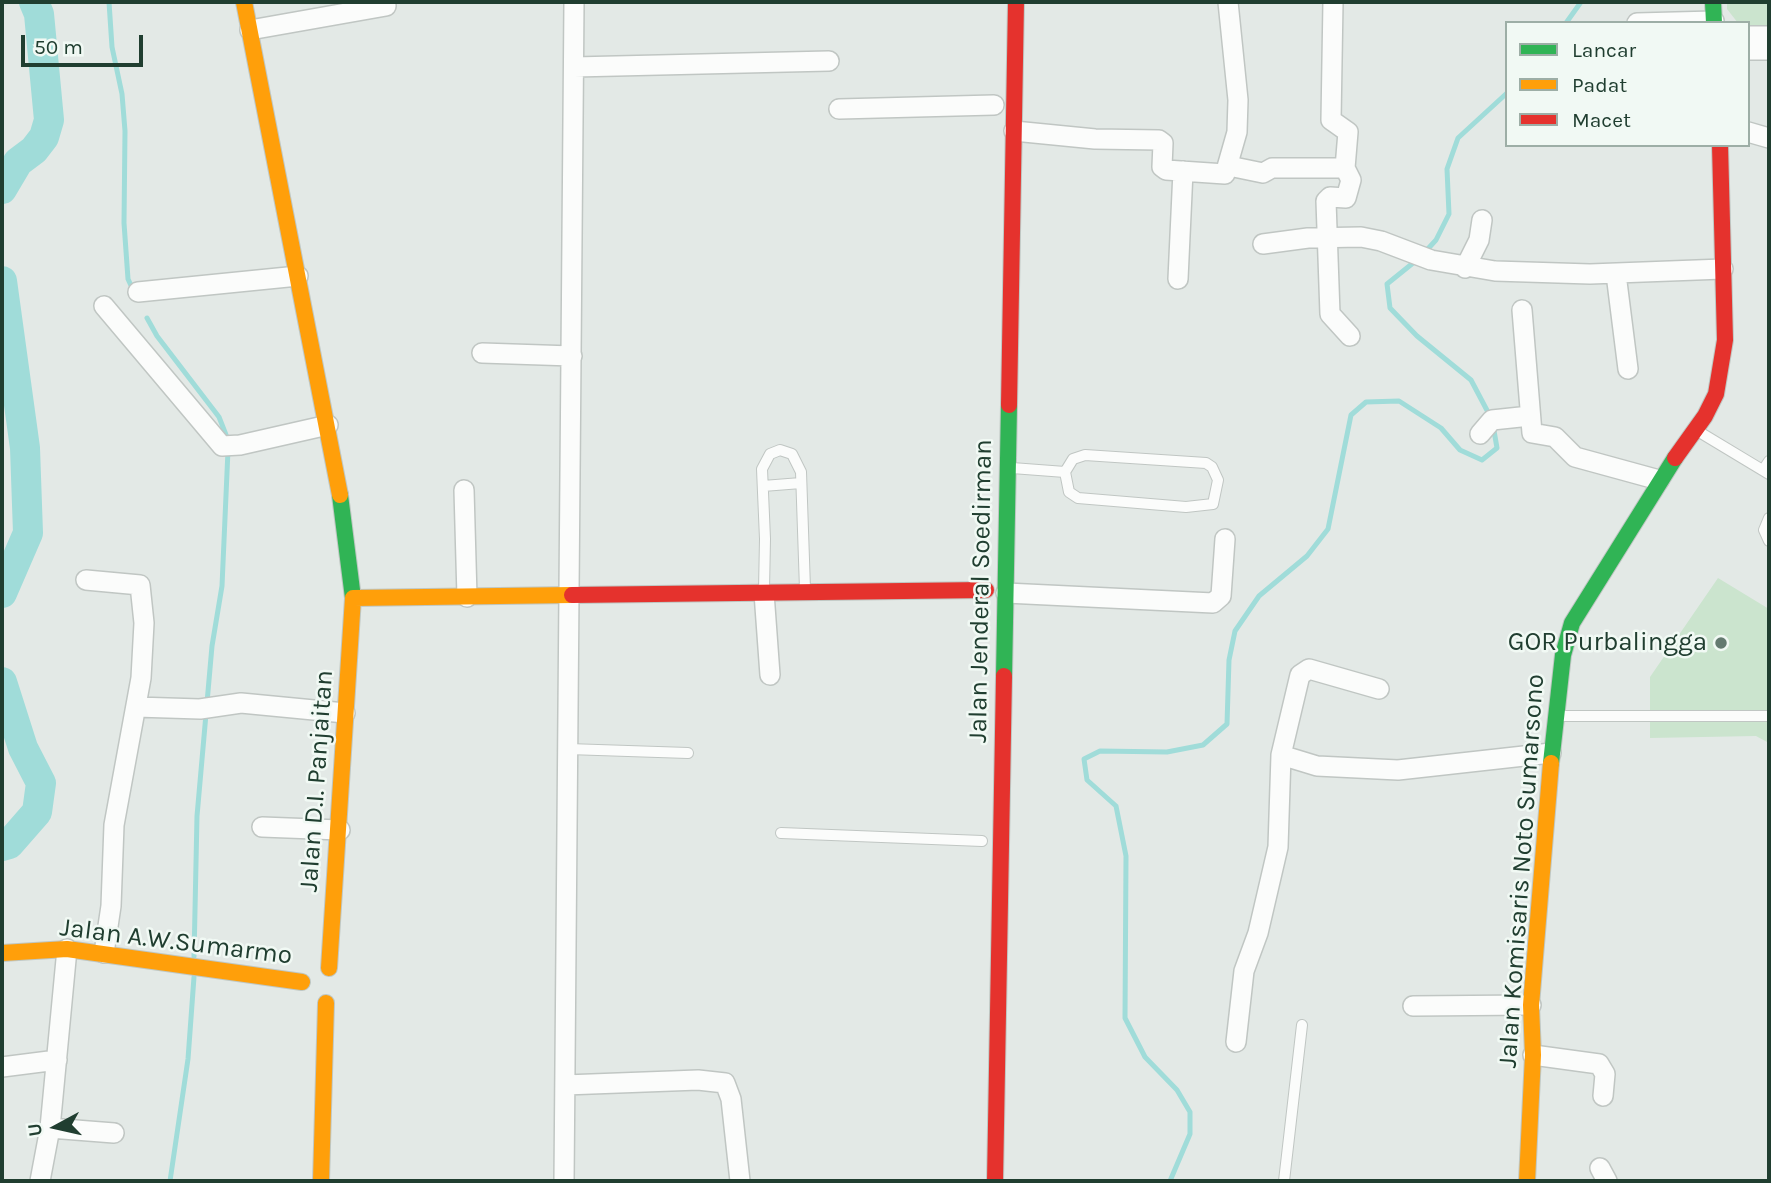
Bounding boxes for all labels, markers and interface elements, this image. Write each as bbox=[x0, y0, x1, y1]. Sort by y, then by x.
scale bar bbox=[24, 21, 147, 65]
legend bbox=[1505, 21, 1750, 147]
text: 50 m bbox=[34, 35, 83, 59]
text: Lancar bbox=[1572, 38, 1636, 62]
text: Padat bbox=[1572, 73, 1627, 97]
text: Macet bbox=[1572, 108, 1631, 132]
street label: Jalan Jenderal Soedirman bbox=[963, 439, 999, 743]
place label: GOR Purbalingga bbox=[1508, 627, 1707, 659]
marker: GOR Purbalingga bbox=[1713, 635, 1729, 651]
street label: Jalan D.I. Panjaitan bbox=[294, 669, 340, 893]
street label: Jalan Komisaris Noto Sumarsono bbox=[1493, 673, 1551, 1069]
street label: Jalan A.W.Sumarmo bbox=[58, 912, 294, 972]
north arrow bbox=[21, 1092, 91, 1162]
text: U bbox=[23, 1122, 47, 1138]

